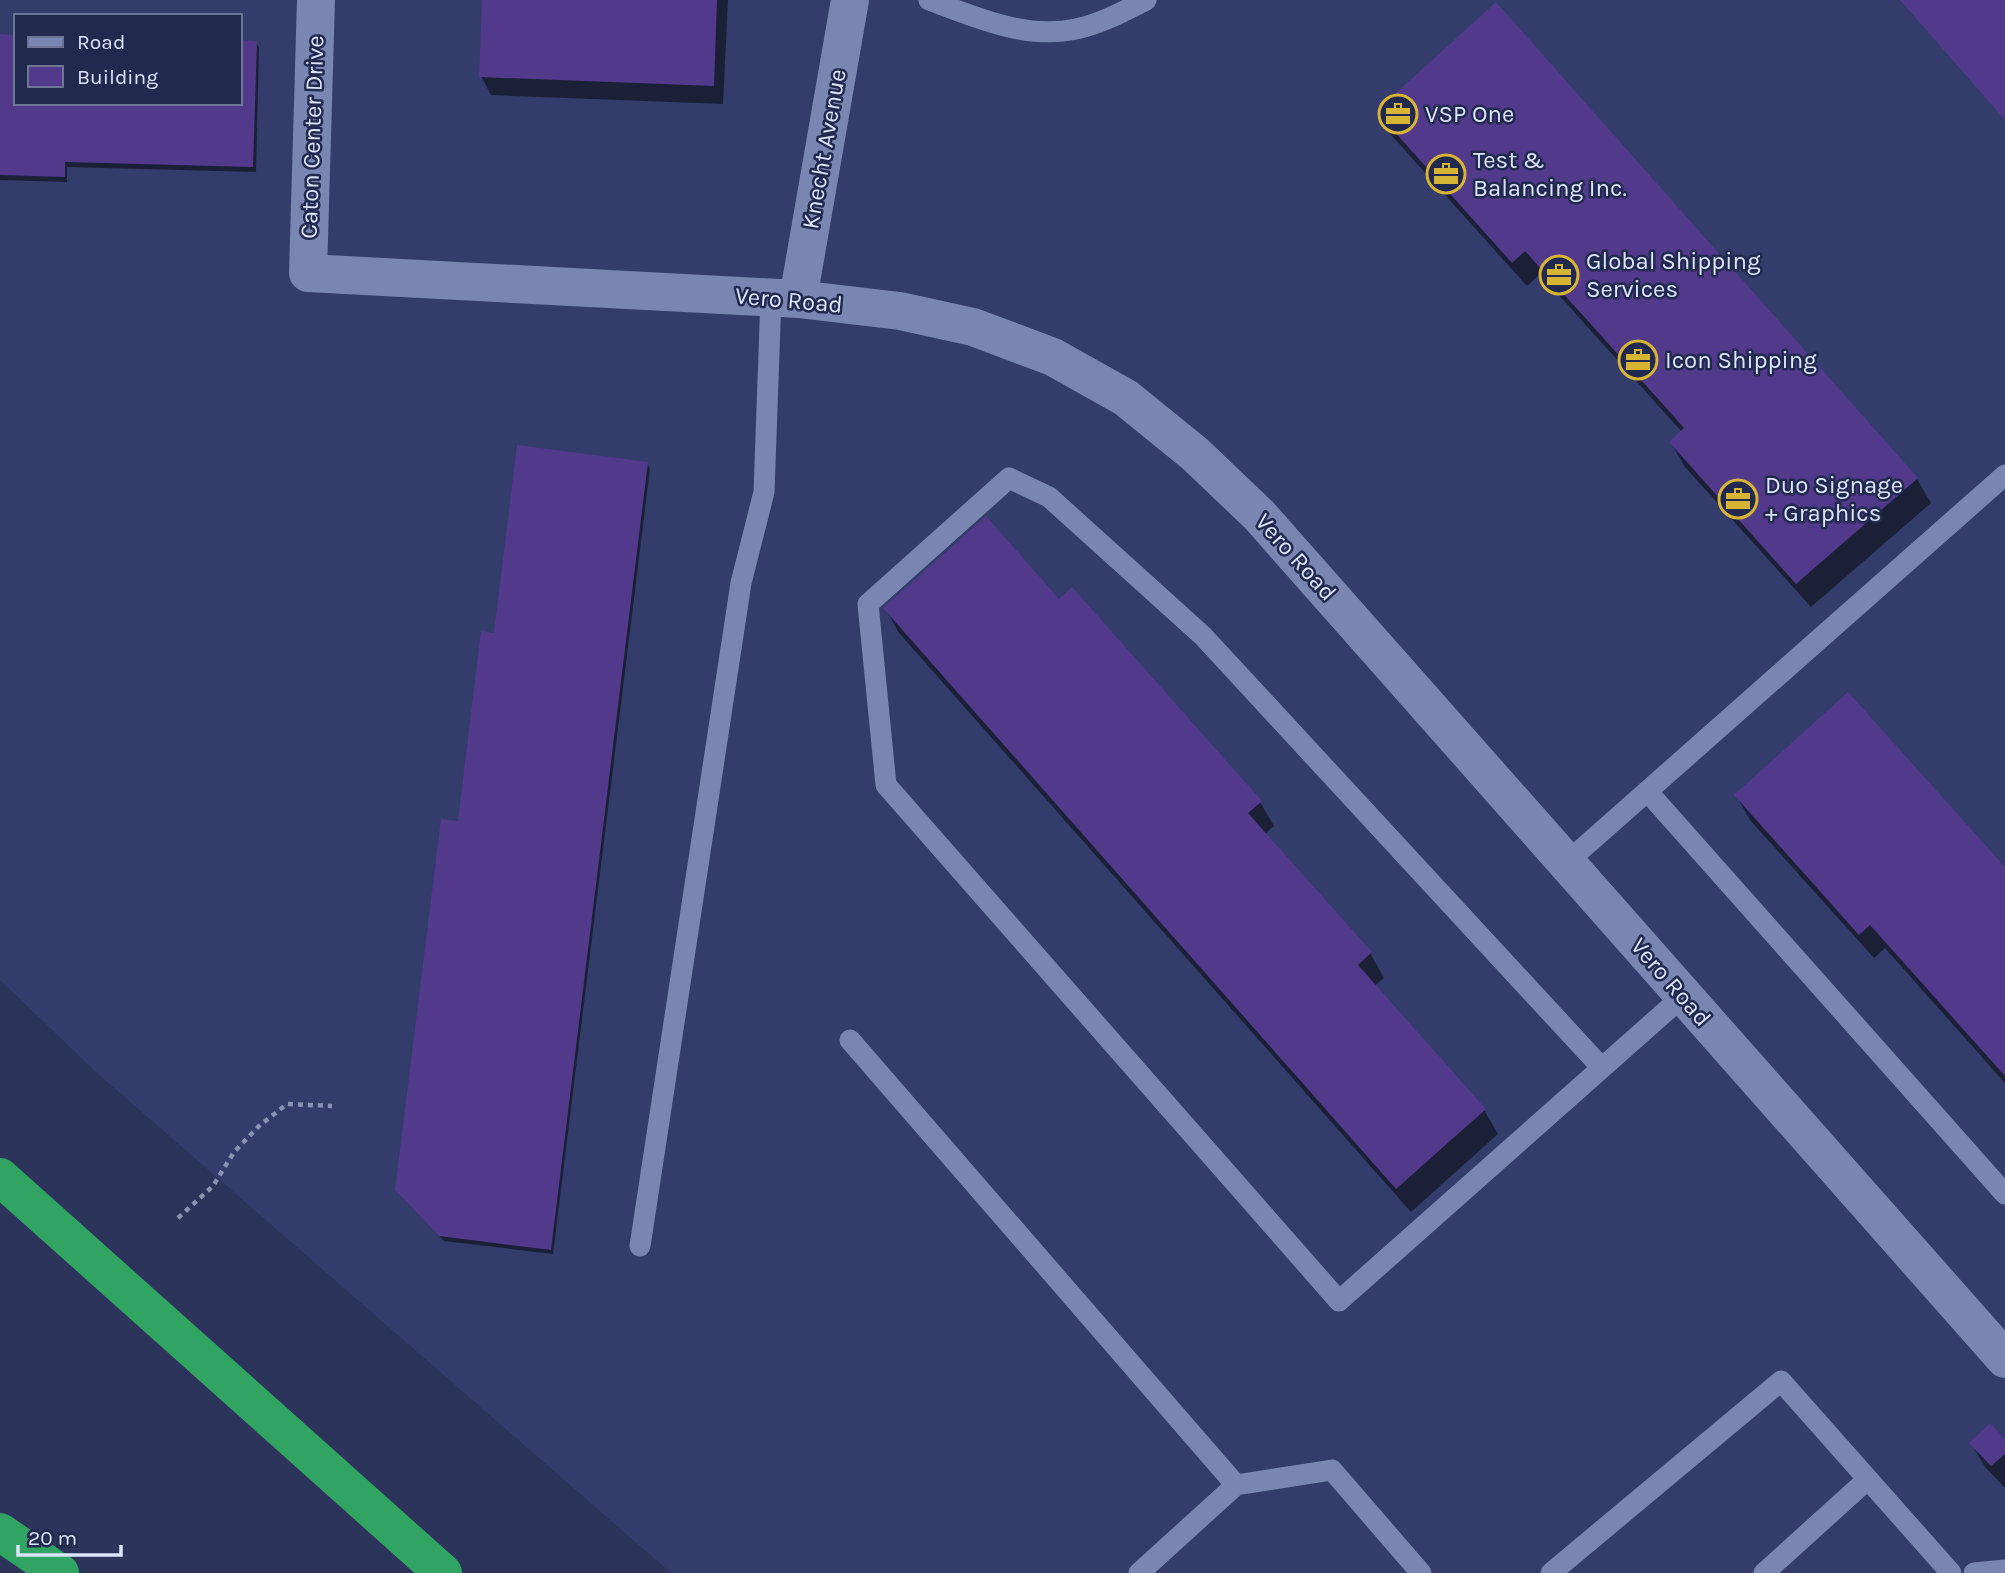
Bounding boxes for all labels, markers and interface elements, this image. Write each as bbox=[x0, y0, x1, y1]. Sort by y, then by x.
legend bbox=[14, 14, 242, 105]
text: Road bbox=[77, 30, 125, 54]
street label: Caton Center Drive bbox=[294, 35, 330, 239]
text: Building bbox=[77, 65, 158, 89]
street label: Knecht Avenue bbox=[796, 67, 852, 231]
office icon: VSP One bbox=[1377, 93, 1419, 135]
place label: VSP One bbox=[1425, 100, 1514, 128]
place label: Test & Balancing Inc. bbox=[1473, 146, 1627, 202]
office icon: Test & Balancing Inc. bbox=[1425, 153, 1467, 195]
place label: Global Shipping Services bbox=[1586, 247, 1761, 303]
office icon: Global Shipping Services bbox=[1538, 254, 1580, 296]
street label: Vero Road bbox=[734, 281, 844, 319]
office icon: Icon Shipping bbox=[1617, 339, 1659, 381]
place label: Icon Shipping bbox=[1665, 346, 1817, 374]
place label: Duo Signage + Graphics bbox=[1765, 471, 1903, 527]
office icon: Duo Signage + Graphics bbox=[1717, 478, 1759, 520]
street label: Vero Road bbox=[1250, 508, 1342, 606]
street label: Vero Road bbox=[1625, 932, 1717, 1032]
scale bar bbox=[18, 1514, 121, 1558]
text: 20 m bbox=[28, 1526, 77, 1550]

